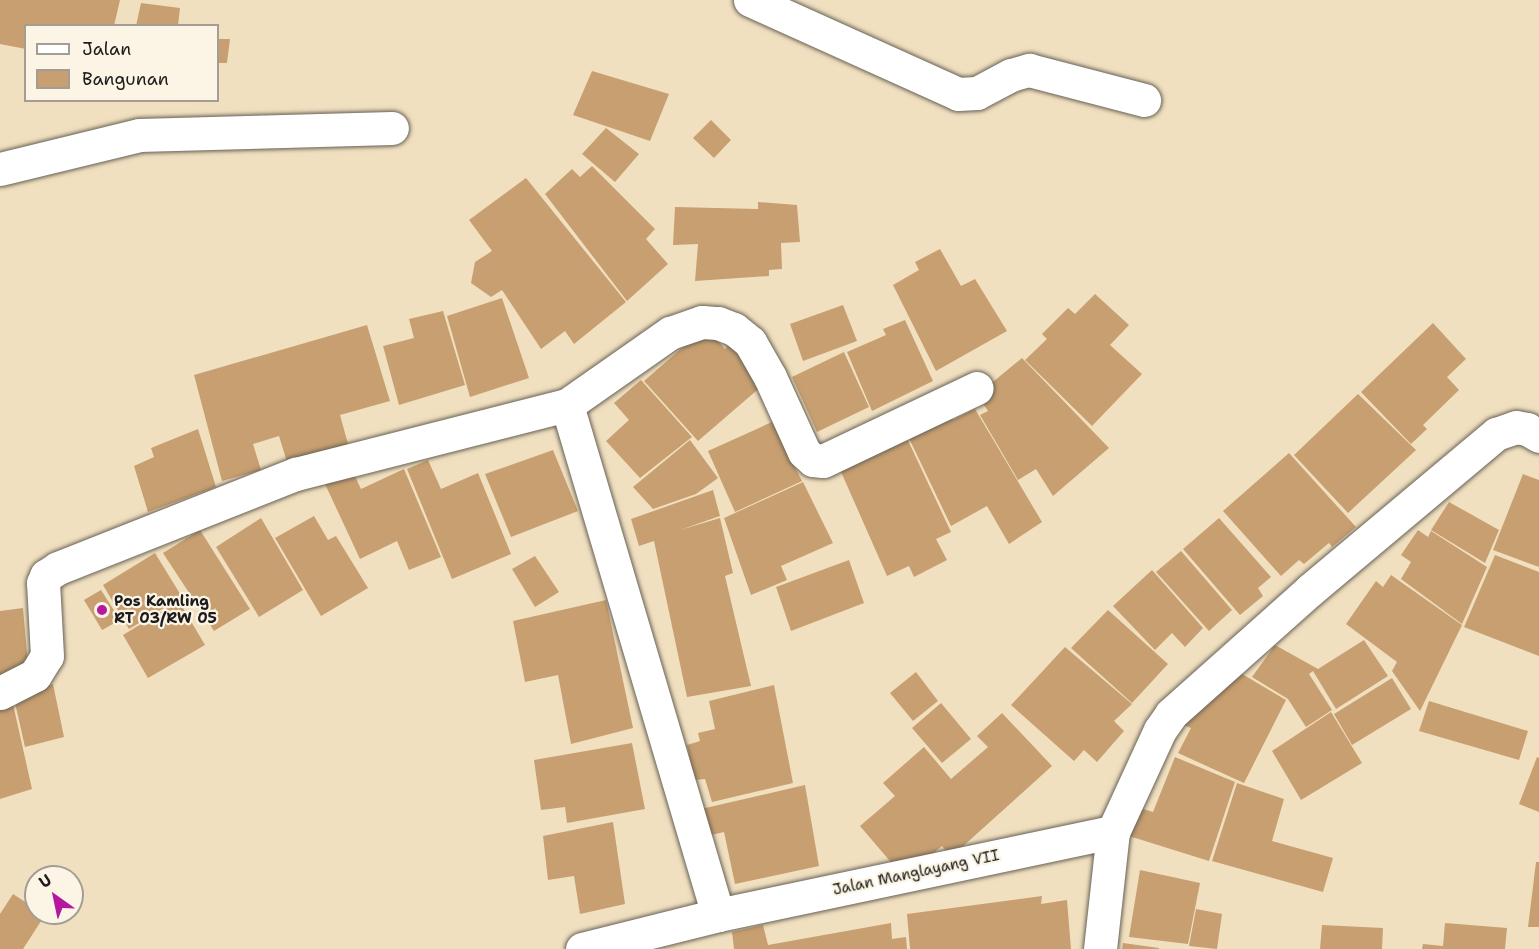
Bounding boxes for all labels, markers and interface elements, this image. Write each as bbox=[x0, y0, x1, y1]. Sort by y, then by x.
legend bbox=[24, 24, 219, 102]
text: Jalan bbox=[82, 37, 131, 61]
text: Bangunan bbox=[82, 67, 169, 91]
place label: Pos Kamling RT 03/RW 05 bbox=[114, 592, 217, 627]
marker: Pos Kamling RT 03/RW 05 bbox=[95, 603, 109, 617]
street label: Jalan Manglayang VII bbox=[831, 847, 1001, 899]
north arrow bbox=[24, 865, 84, 925]
text: U bbox=[35, 869, 55, 893]

